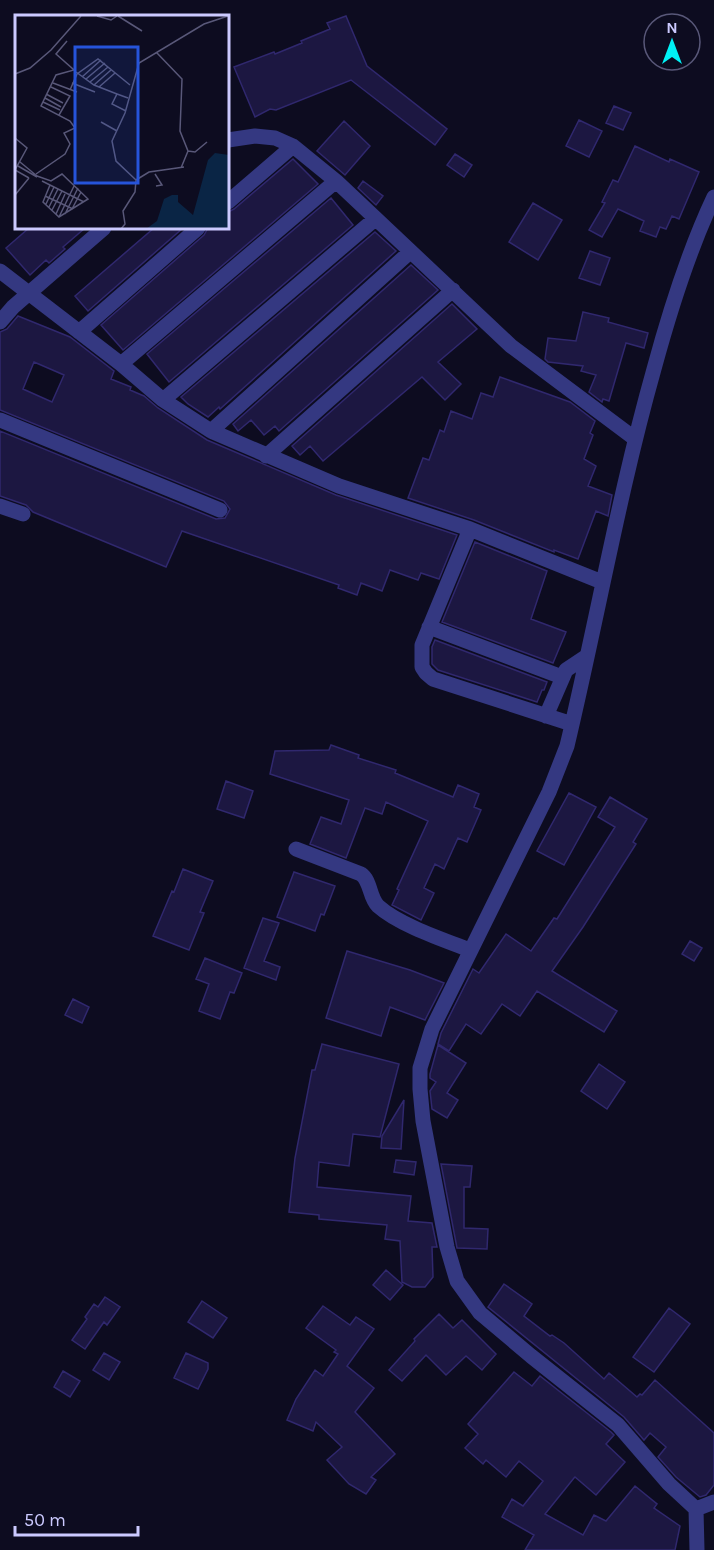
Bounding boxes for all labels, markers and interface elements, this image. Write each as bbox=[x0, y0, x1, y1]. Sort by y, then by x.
north arrow bbox=[642, 12, 702, 72]
inset map bbox=[15, 15, 230, 230]
text: N bbox=[666, 18, 678, 37]
scale bar bbox=[15, 1499, 138, 1537]
text: 50 m bbox=[24, 1509, 66, 1531]

